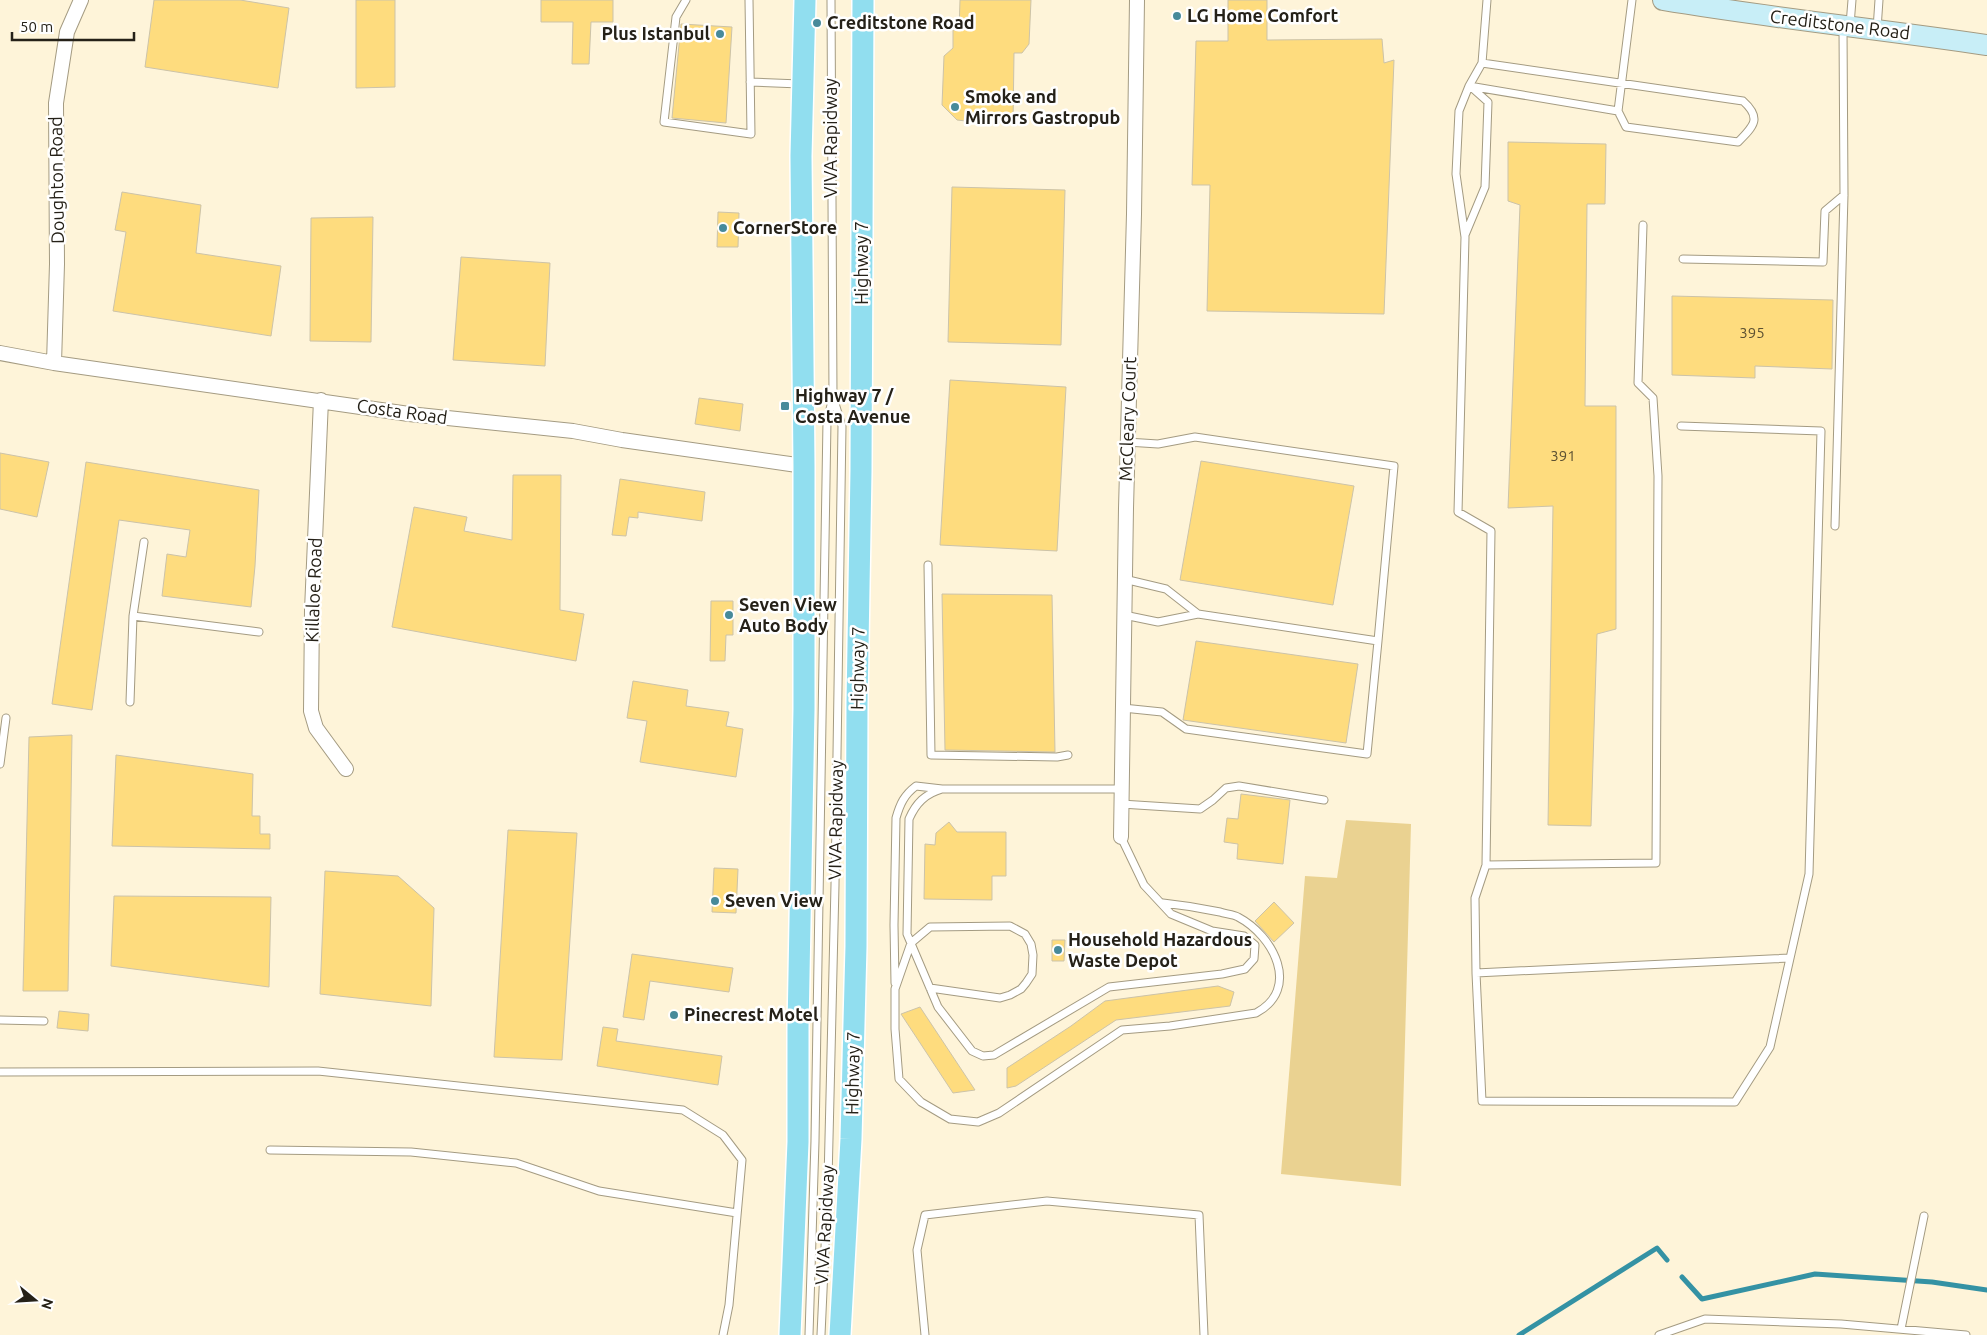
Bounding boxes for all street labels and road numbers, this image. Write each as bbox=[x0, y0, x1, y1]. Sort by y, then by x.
street label: Creditstone Road bbox=[1769, 5, 1911, 43]
street label: VIVA Rapidway bbox=[820, 78, 840, 198]
street label: Doughton Road bbox=[45, 116, 67, 244]
street label: Highway 7 bbox=[851, 221, 871, 305]
street label: McCleary Court bbox=[1115, 356, 1139, 482]
street label: Costa Road bbox=[356, 395, 449, 427]
street label: Killaloe Road bbox=[301, 537, 325, 643]
street label: Highway 7 bbox=[846, 626, 868, 710]
street label: VIVA Rapidway bbox=[824, 759, 846, 880]
street label: Highway 7 bbox=[841, 1031, 863, 1115]
street label: VIVA Rapidway bbox=[811, 1164, 837, 1285]

